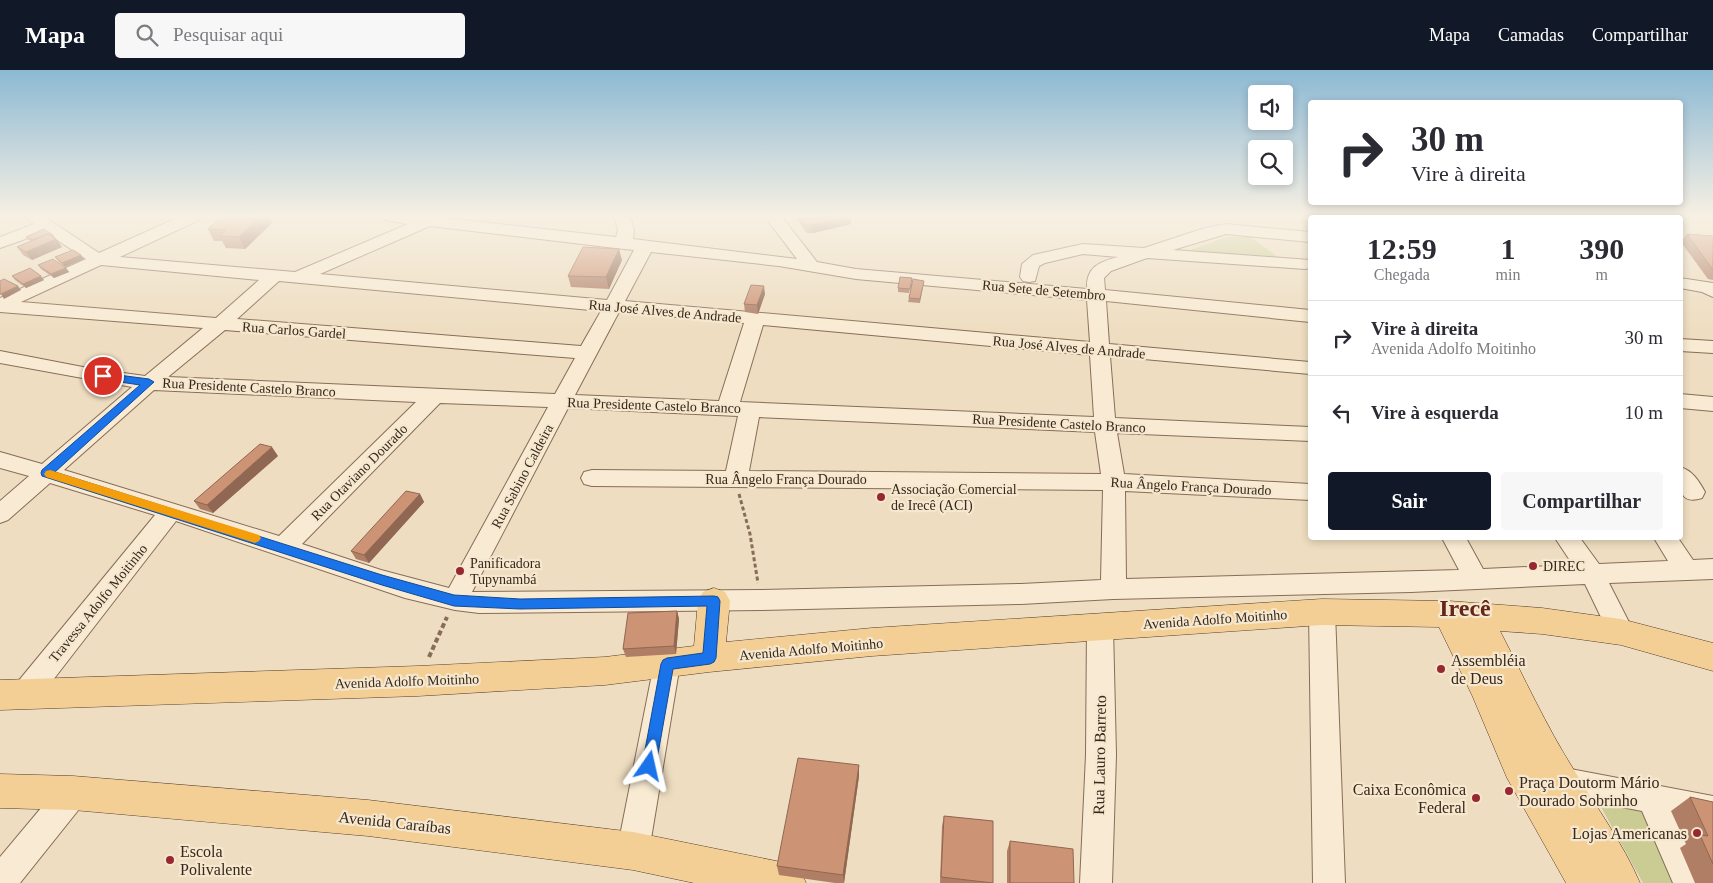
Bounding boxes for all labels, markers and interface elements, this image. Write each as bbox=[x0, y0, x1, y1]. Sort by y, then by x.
search box bbox=[115, 13, 465, 58]
icon: search bbox=[133, 21, 161, 49]
text: Mapa bbox=[25, 22, 85, 48]
text: Pesquisar aqui bbox=[173, 24, 283, 45]
text: Mapa bbox=[1429, 25, 1470, 45]
text: Camadas bbox=[1498, 25, 1564, 45]
text: Compartilhar bbox=[1592, 25, 1688, 45]
map controls bbox=[1248, 85, 1293, 185]
button: sound bbox=[1248, 85, 1293, 130]
icon: right bbox=[1328, 120, 1393, 185]
text: 30 m bbox=[1411, 120, 1484, 159]
button: search bbox=[1248, 140, 1293, 185]
text: Vire à direita bbox=[1411, 161, 1526, 186]
text: 12:59 bbox=[1367, 232, 1437, 265]
text: 1 bbox=[1500, 232, 1515, 265]
text: 390 bbox=[1579, 232, 1624, 265]
text: Chegada bbox=[1374, 266, 1430, 283]
text: min bbox=[1496, 266, 1520, 283]
text: m bbox=[1595, 266, 1608, 283]
street label: Rua Sete de Setembro bbox=[982, 278, 1106, 303]
street label: Rua José Alves de Andrade bbox=[588, 297, 742, 326]
text: Vire à direita bbox=[1371, 318, 1478, 339]
street label: Rua Carlos Gardel bbox=[241, 319, 347, 342]
icon: right bbox=[1328, 324, 1356, 352]
text: 30 m bbox=[1624, 327, 1663, 348]
street label: Rua José Alves de Andrade bbox=[992, 333, 1146, 362]
text: Avenida Adolfo Moitinho bbox=[1371, 340, 1536, 357]
pin bbox=[82, 355, 124, 397]
icon: arrive bbox=[89, 362, 117, 390]
street label: Rua Presidente Castelo Branco bbox=[162, 375, 336, 400]
street label: Rua Presidente Castelo Branco bbox=[567, 395, 741, 416]
icon: left bbox=[1328, 399, 1356, 427]
text: Vire à esquerda bbox=[1371, 402, 1499, 423]
text: 10 m bbox=[1624, 402, 1663, 423]
street label: Rua Presidente Castelo Branco bbox=[972, 411, 1146, 436]
street label: Rua Otaviano Dourado bbox=[308, 421, 411, 524]
street label: Rua Sabino Caldeira bbox=[489, 421, 557, 531]
street label: Rua Ângelo França Dourado bbox=[705, 471, 867, 487]
button: Sair bbox=[1328, 472, 1491, 530]
button: Compartilhar bbox=[1501, 472, 1663, 530]
street label: Rua Ângelo França Dourado bbox=[1110, 474, 1272, 498]
place label: Associação Comercial de Irecê (ACI) bbox=[891, 482, 1017, 514]
marker: Associação Comercial de Irecê (ACI) bbox=[875, 491, 887, 503]
street label: Travessa Adolfo Moitinho bbox=[46, 541, 151, 665]
place label: Panificadora Tupynambá bbox=[470, 556, 542, 587]
place label: DIREC bbox=[1543, 559, 1585, 574]
marker: DIREC bbox=[1527, 560, 1539, 572]
marker: Panificadora Tupynambá bbox=[454, 565, 466, 577]
district label: Irecê bbox=[1439, 595, 1491, 621]
street label: Avenida Adolfo Moitinho bbox=[1142, 607, 1288, 632]
street label: Avenida Adolfo Moitinho bbox=[738, 636, 884, 663]
place label: Assembléia de Deus bbox=[1451, 652, 1526, 687]
marker: Assembléia de Deus bbox=[1435, 663, 1447, 675]
street label: Avenida Adolfo Moitinho bbox=[335, 671, 479, 692]
street label: Rua Lauro Barreto bbox=[1090, 695, 1109, 815]
position arrow bbox=[622, 739, 674, 791]
place label: Praça Doutorm Mário Dourado Sobrinho bbox=[1519, 774, 1659, 809]
place label: Caixa Econômica Federal bbox=[1353, 781, 1467, 816]
marker: Praça Doutorm Mário Dourado Sobrinho bbox=[1503, 785, 1515, 797]
marker: Caixa Econômica Federal bbox=[1470, 792, 1482, 804]
street label: Avenida Caraíbas bbox=[338, 808, 452, 837]
place label: Lojas Americanas bbox=[1572, 825, 1687, 843]
marker: Lojas Americanas bbox=[1691, 827, 1703, 839]
place label: Escola Polivalente bbox=[180, 843, 252, 878]
marker: Escola Polivalente bbox=[164, 854, 176, 866]

